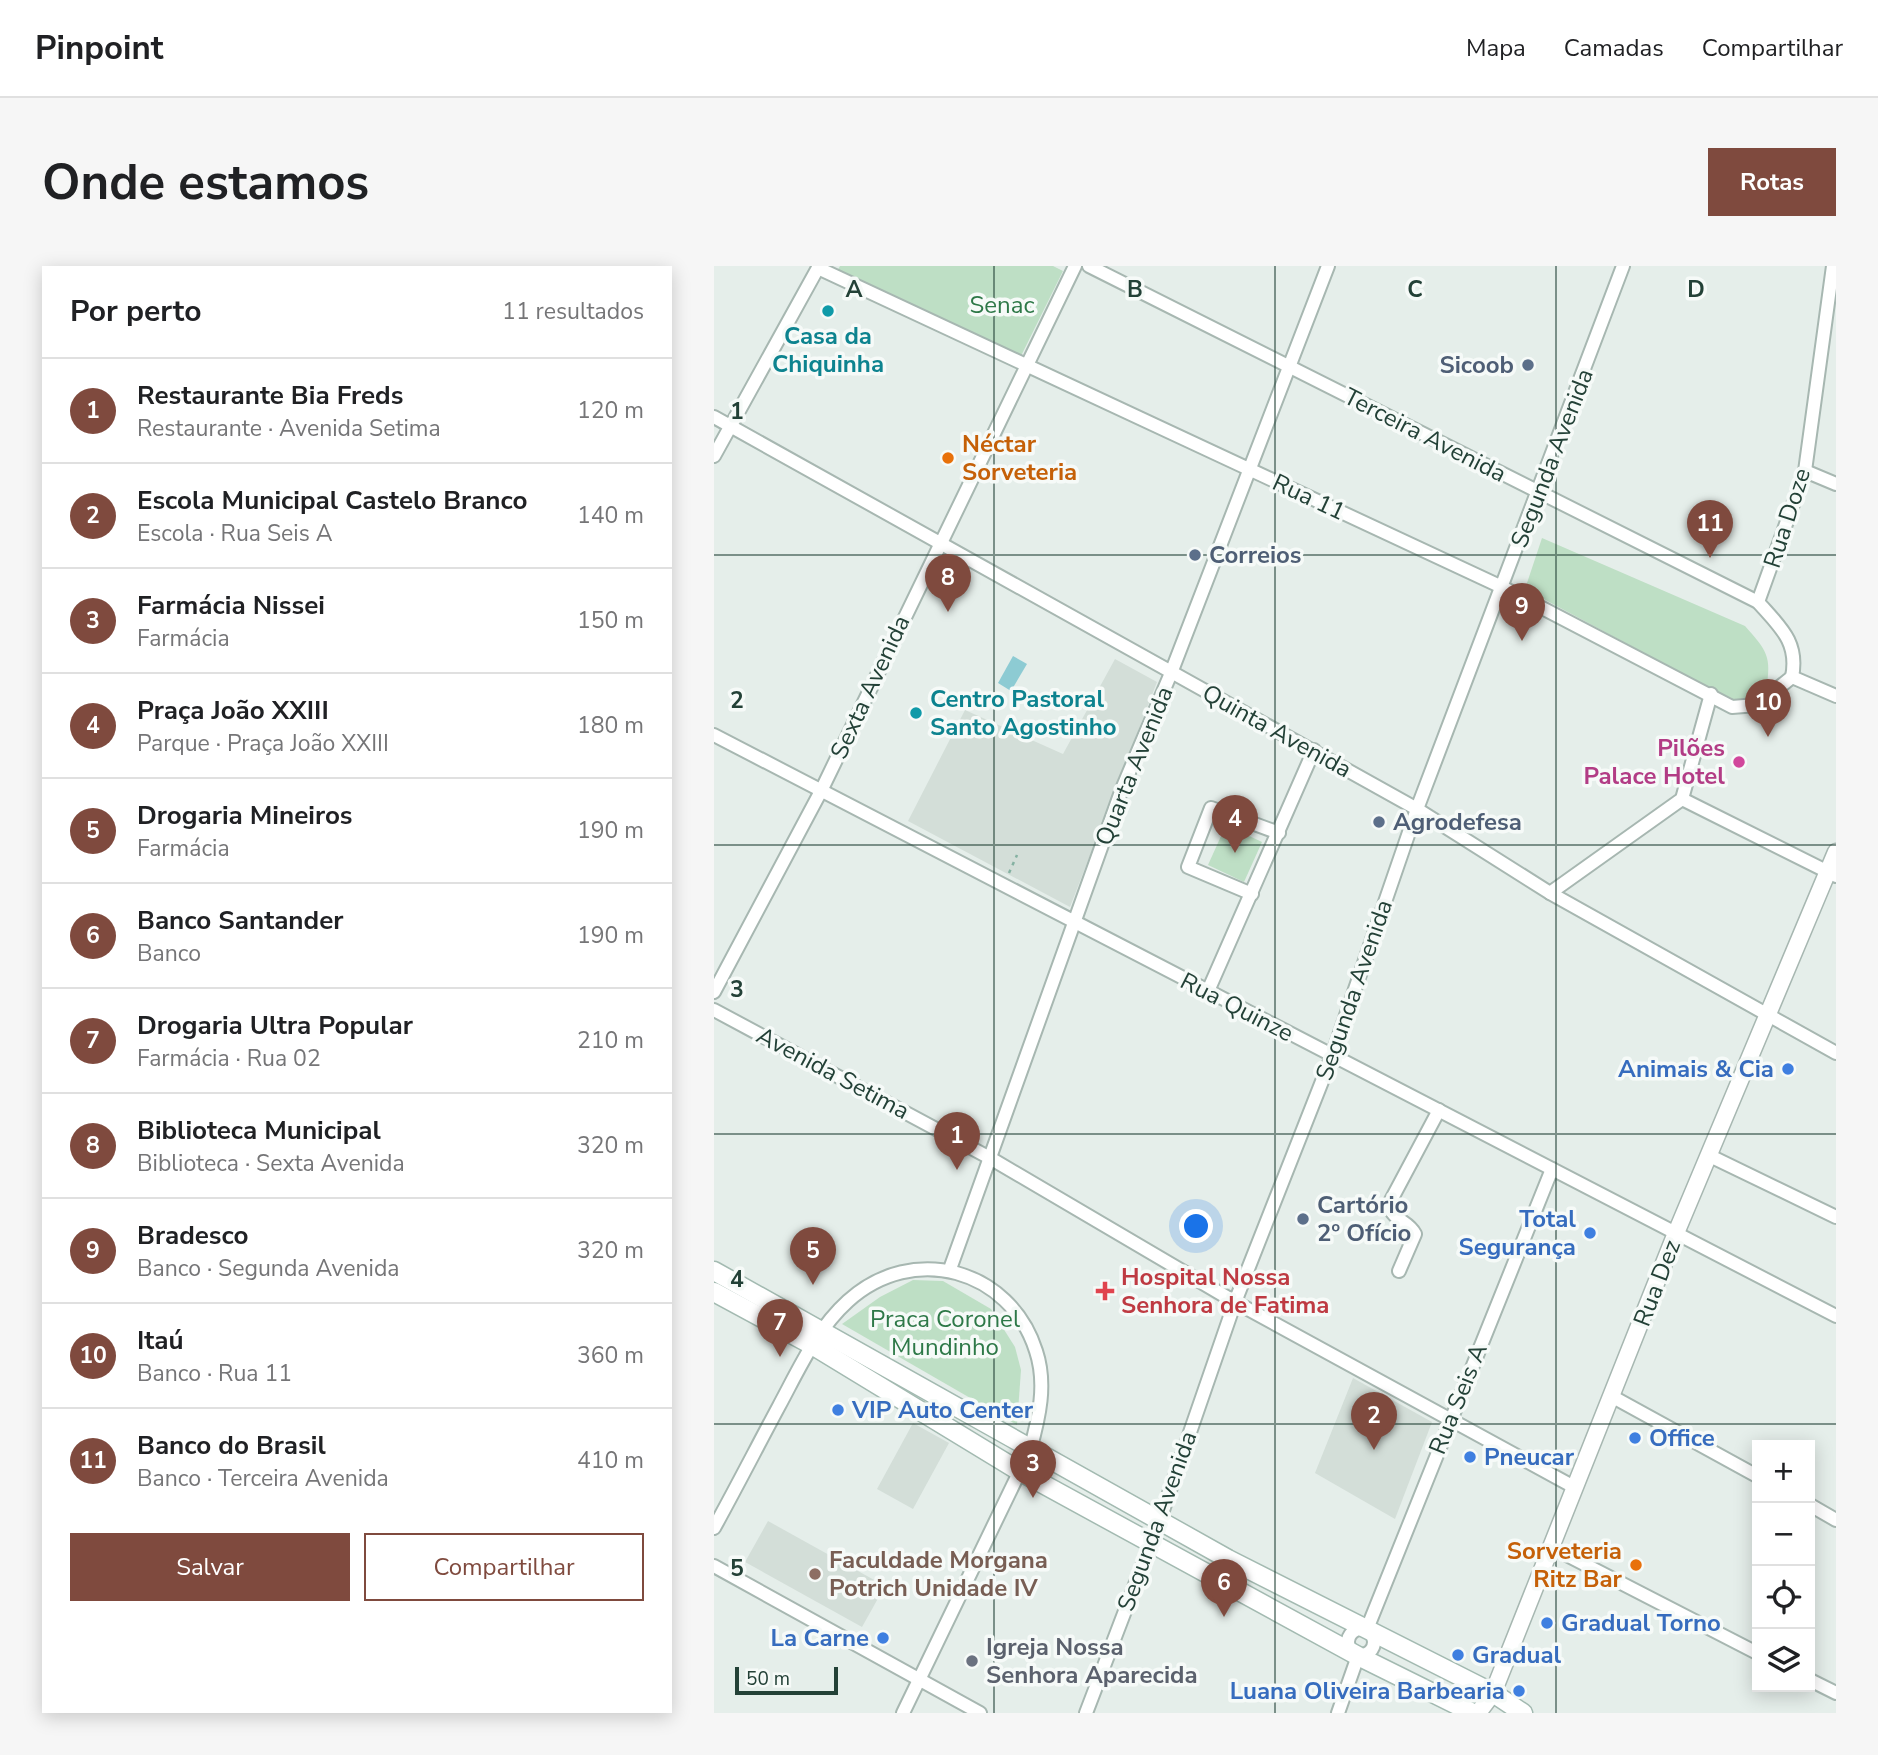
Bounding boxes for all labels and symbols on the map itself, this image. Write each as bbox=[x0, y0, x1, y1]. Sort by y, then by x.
text: A bbox=[845, 274, 863, 305]
text: B bbox=[1127, 274, 1143, 305]
text: C bbox=[1407, 274, 1423, 305]
text: D bbox=[1687, 274, 1705, 305]
park label: Senac bbox=[970, 289, 1035, 321]
marker: Casa da Chiquinha bbox=[820, 303, 836, 319]
place label: Casa da Chiquinha bbox=[772, 320, 884, 380]
place label: Sicoob bbox=[1440, 349, 1514, 381]
marker: Sicoob bbox=[1520, 357, 1536, 373]
street label: Segunda Avenida bbox=[1503, 364, 1601, 552]
street label: Terceira Avenida bbox=[1338, 380, 1512, 490]
text: 1 bbox=[730, 396, 744, 427]
place label: Néctar Sorveteria bbox=[962, 428, 1077, 488]
marker: Néctar Sorveteria bbox=[940, 450, 956, 466]
street label: Rua Doze bbox=[1756, 464, 1818, 572]
street label: Rua 11 bbox=[1267, 466, 1351, 528]
pin: 11 bbox=[1687, 500, 1733, 558]
place label: Correios bbox=[1209, 539, 1302, 571]
marker: Correios bbox=[1187, 547, 1203, 563]
pin: 8 bbox=[925, 554, 971, 612]
pin: 9 bbox=[1499, 583, 1545, 641]
street label: Sexta Avenida bbox=[823, 610, 917, 764]
street label: Quinta Avenida bbox=[1197, 677, 1357, 785]
pin: 10 bbox=[1745, 679, 1791, 737]
street label: Quarta Avenida bbox=[1088, 682, 1180, 850]
place label: Centro Pastoral Santo Agostinho bbox=[930, 683, 1117, 743]
text: 2 bbox=[730, 685, 744, 716]
marker: Centro Pastoral Santo Agostinho bbox=[908, 705, 924, 721]
place label: Pilões Palace Hotel bbox=[1583, 732, 1725, 792]
marker: Pilões Palace Hotel bbox=[1731, 754, 1747, 770]
pin: 4 bbox=[1212, 795, 1258, 853]
place label: Agrodefesa bbox=[1393, 806, 1522, 838]
marker: Agrodefesa bbox=[1371, 814, 1387, 830]
street label: Segunda Avenida bbox=[1308, 895, 1400, 1085]
street label: Rua Quinze bbox=[1175, 965, 1299, 1049]
text: 3 bbox=[730, 974, 744, 1005]
street label: Avenida Setima bbox=[751, 1019, 915, 1127]
place label: Animais & Cia bbox=[1618, 1053, 1774, 1085]
marker: Animais & Cia bbox=[1780, 1061, 1796, 1077]
pin: 1 bbox=[934, 1112, 980, 1170]
place label: Cartório 2º Ofício bbox=[1317, 1189, 1411, 1249]
place label: Total Segurança bbox=[1459, 1203, 1576, 1263]
your location bbox=[1179, 1209, 1213, 1243]
marker: Cartório 2º Ofício bbox=[1295, 1211, 1311, 1227]
marker: Total Segurança bbox=[1582, 1225, 1598, 1241]
pin: 5 bbox=[790, 1227, 836, 1285]
street label: Rua Dez bbox=[1626, 1235, 1688, 1331]
place label: Hospital Nossa Senhora de Fatima bbox=[1121, 1261, 1330, 1321]
text: 4 bbox=[730, 1264, 744, 1295]
marker: Hospital Nossa Senhora de Fatima bbox=[1095, 1281, 1115, 1301]
pin: 7 bbox=[757, 1299, 803, 1357]
park label: Praca Coronel Mundinho bbox=[870, 1303, 1020, 1363]
street label: Rua Seis A bbox=[1421, 1338, 1495, 1459]
pin: 2 bbox=[1351, 1392, 1397, 1450]
place label: VIP Auto Center bbox=[851, 1394, 1034, 1426]
marker: VIP Auto Center bbox=[830, 1402, 846, 1418]
place label: Office bbox=[1649, 1422, 1715, 1454]
street label: Segunda Avenida bbox=[1110, 1427, 1204, 1615]
marker: Office bbox=[1627, 1430, 1643, 1446]
pin: 3 bbox=[1010, 1440, 1056, 1498]
place label: Pneucar bbox=[1484, 1441, 1575, 1473]
marker: Pneucar bbox=[1462, 1449, 1478, 1465]
place label: Sorveteria Ritz Bar bbox=[1507, 1535, 1623, 1595]
place label: Faculdade Morgana Potrich Unidade IV bbox=[829, 1544, 1048, 1604]
text: 5 bbox=[730, 1553, 744, 1584]
marker: Sorveteria Ritz Bar bbox=[1628, 1557, 1644, 1573]
pin: 6 bbox=[1201, 1559, 1247, 1617]
marker: Faculdade Morgana Potrich Unidade IV bbox=[807, 1566, 823, 1582]
place label: Gradual Torno bbox=[1561, 1607, 1721, 1639]
marker: Gradual Torno bbox=[1539, 1615, 1555, 1631]
place label: La Carne bbox=[770, 1622, 869, 1654]
marker: La Carne bbox=[875, 1630, 891, 1646]
place label: Igreja Nossa Senhora Aparecida bbox=[986, 1631, 1198, 1691]
place label: Gradual bbox=[1472, 1639, 1562, 1671]
marker: Gradual bbox=[1450, 1647, 1466, 1663]
marker: Igreja Nossa Senhora Aparecida bbox=[964, 1653, 980, 1669]
scale bar bbox=[735, 1664, 838, 1696]
place label: Luana Oliveira Barbearia bbox=[1230, 1675, 1505, 1707]
marker: Luana Oliveira Barbearia bbox=[1511, 1683, 1527, 1699]

